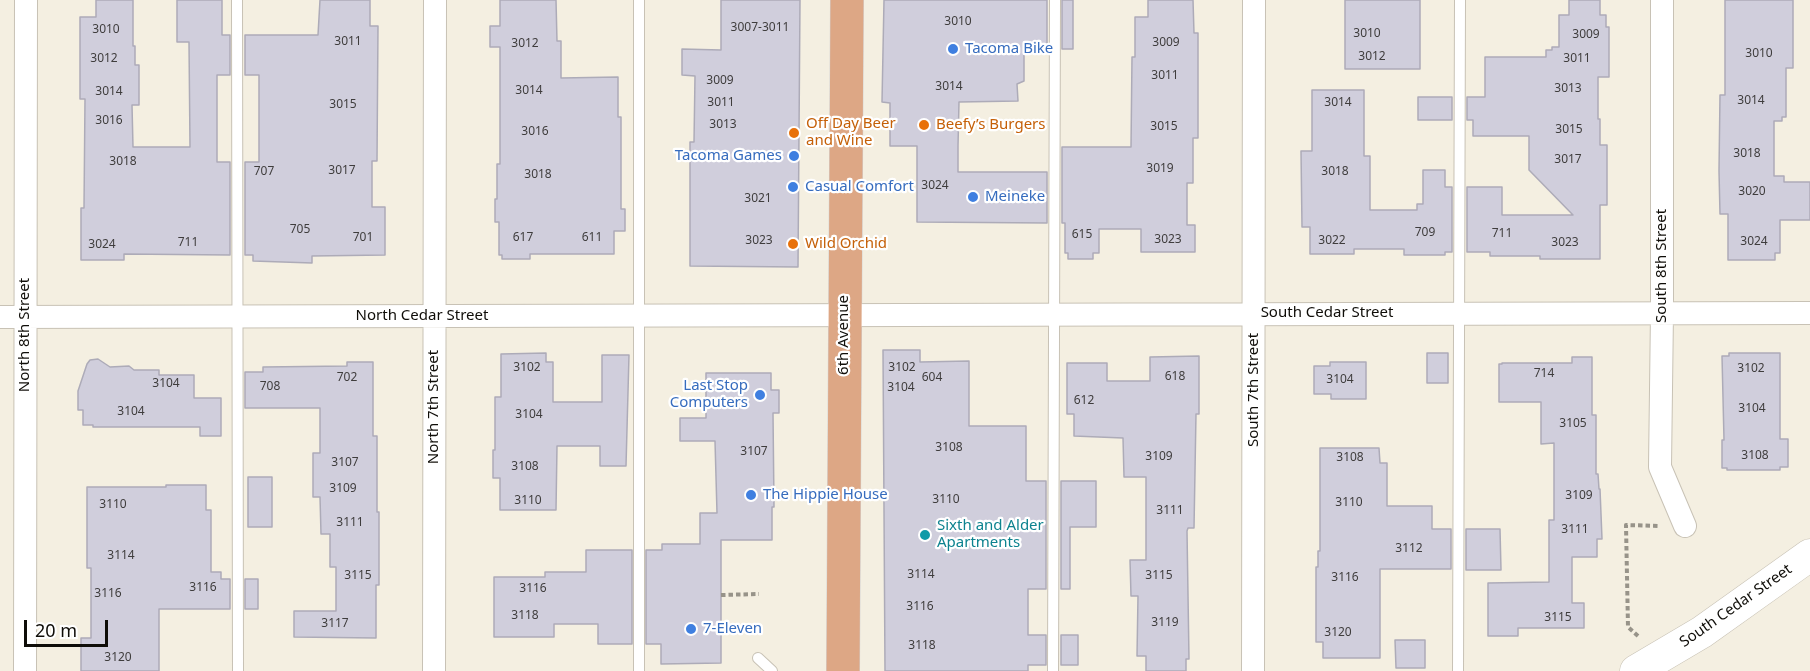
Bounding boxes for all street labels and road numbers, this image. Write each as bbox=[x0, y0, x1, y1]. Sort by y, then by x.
street label: South 8th Street bbox=[1653, 209, 1671, 323]
street label: North 8th Street bbox=[16, 278, 34, 392]
street label: 6th Avenue bbox=[835, 295, 853, 375]
street label: South Cedar Street bbox=[1261, 304, 1393, 322]
street label: North Cedar Street bbox=[356, 307, 488, 325]
street label: South 7th Street bbox=[1245, 333, 1263, 447]
street label: North 7th Street bbox=[425, 350, 443, 464]
street label: South Cedar Street bbox=[1676, 561, 1796, 651]

